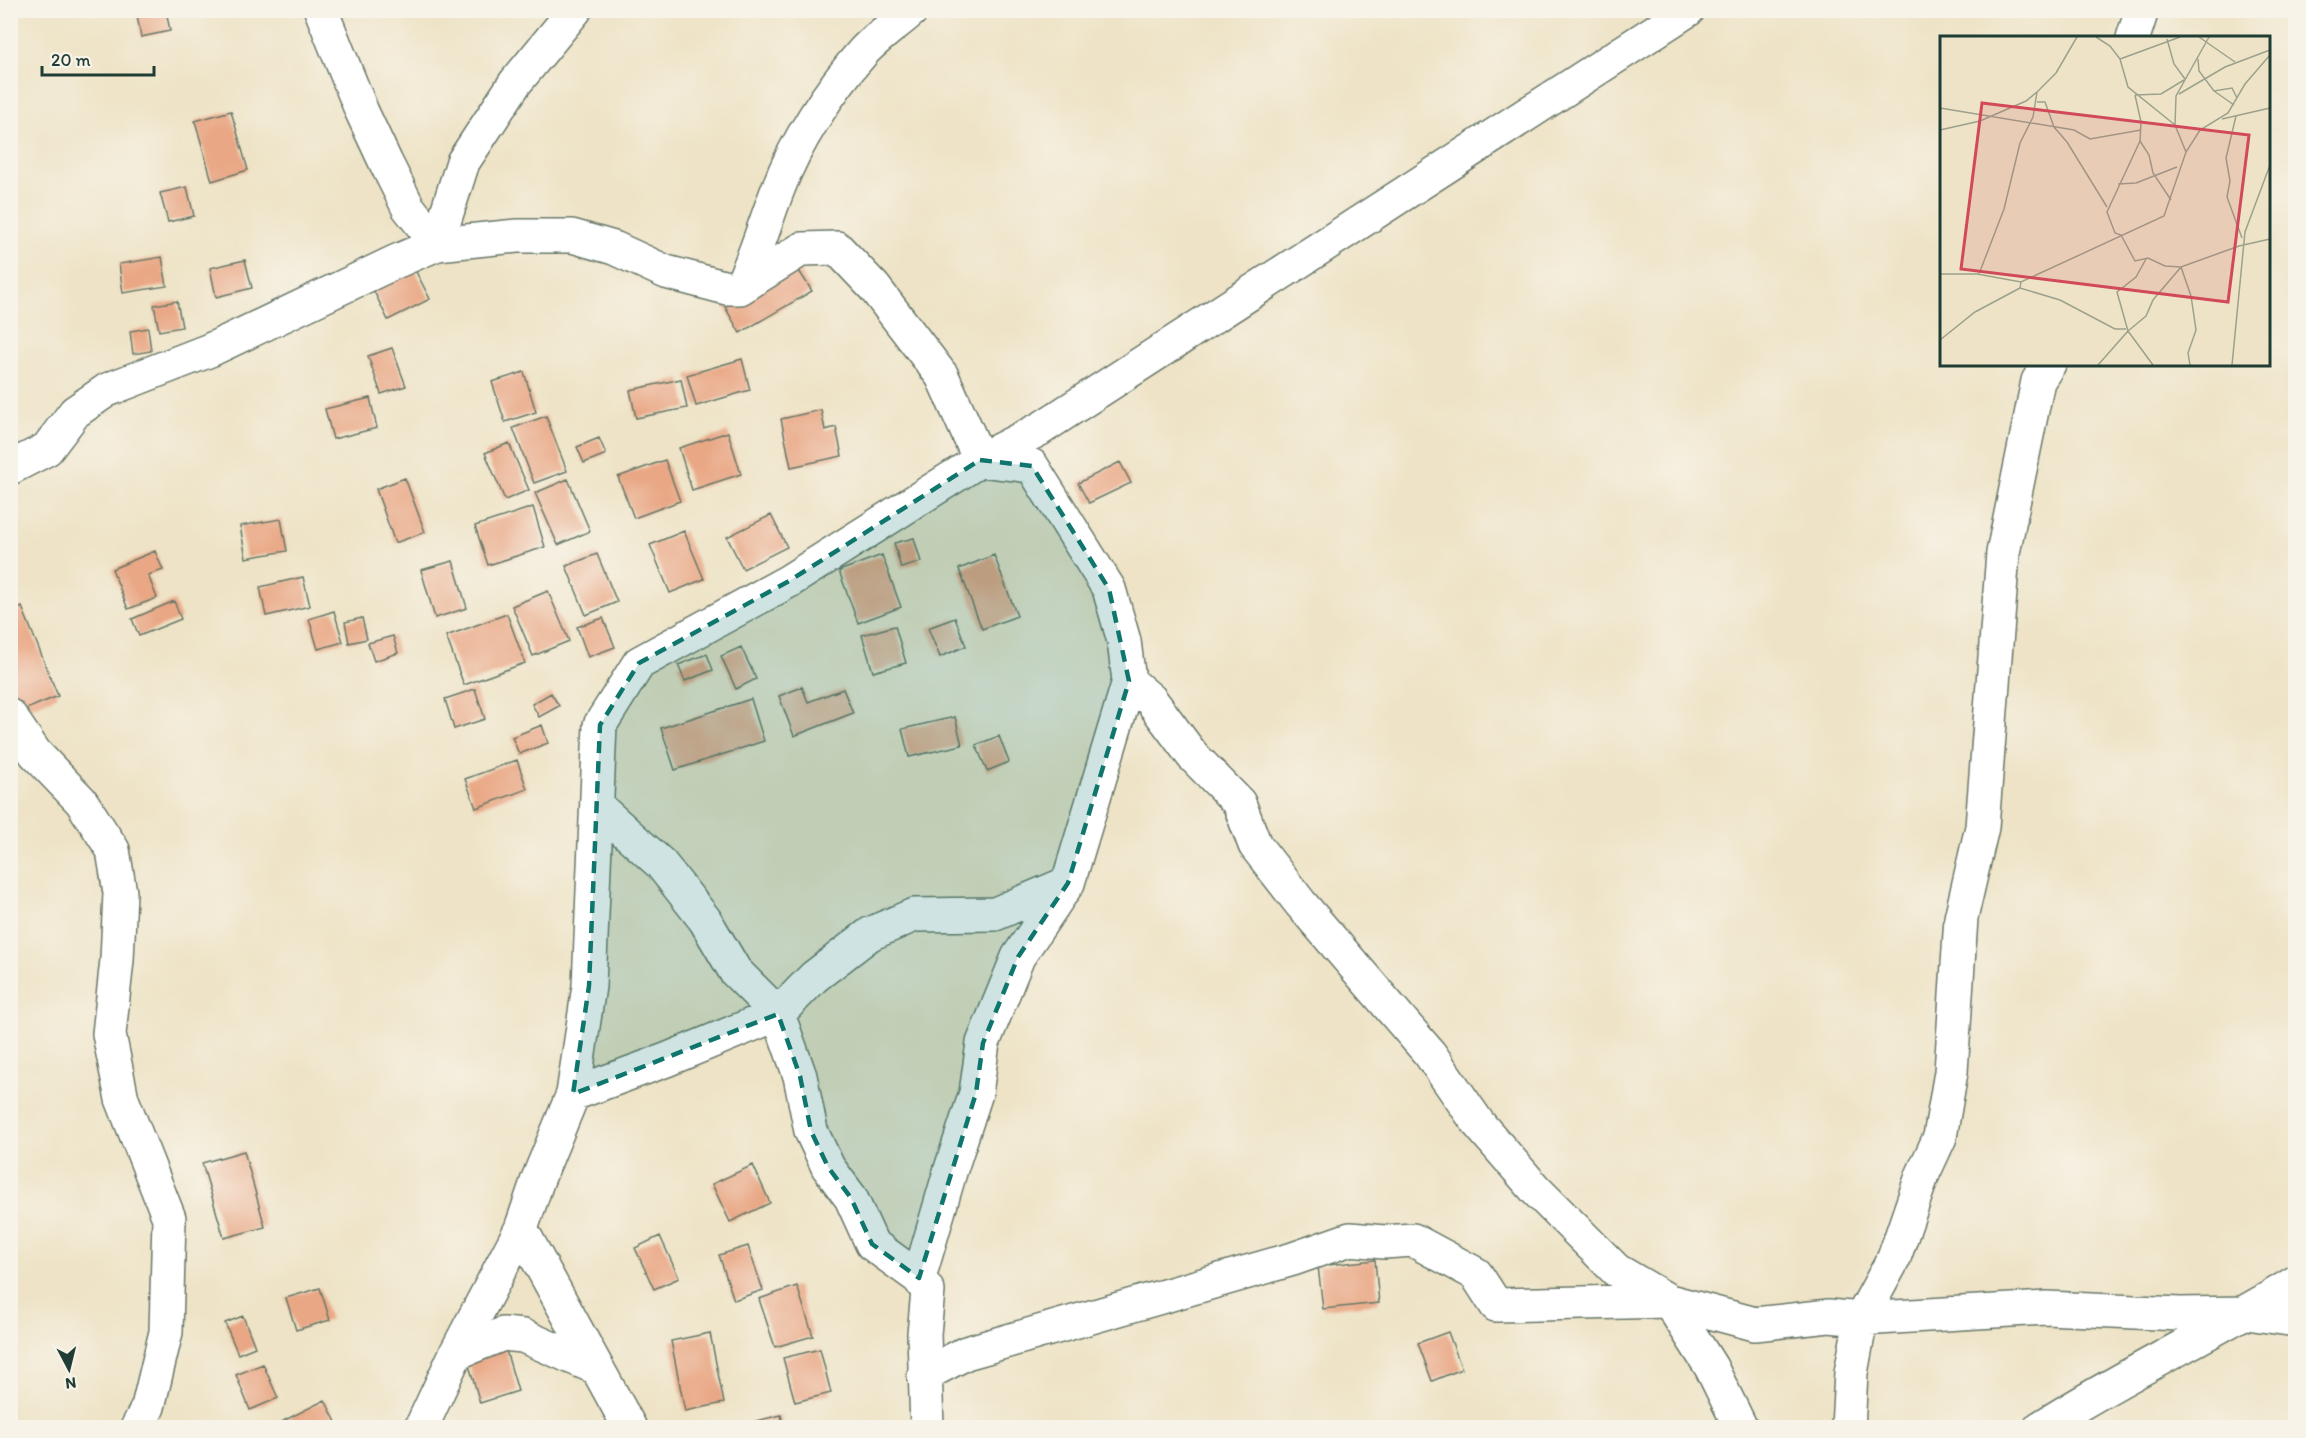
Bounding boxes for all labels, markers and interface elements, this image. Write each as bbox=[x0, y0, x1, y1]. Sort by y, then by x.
inset map bbox=[1940, 36, 2270, 366]
scale bar bbox=[42, 39, 154, 77]
text: 20 m bbox=[51, 49, 91, 71]
north arrow bbox=[39, 1339, 99, 1399]
text: N bbox=[64, 1373, 77, 1393]

